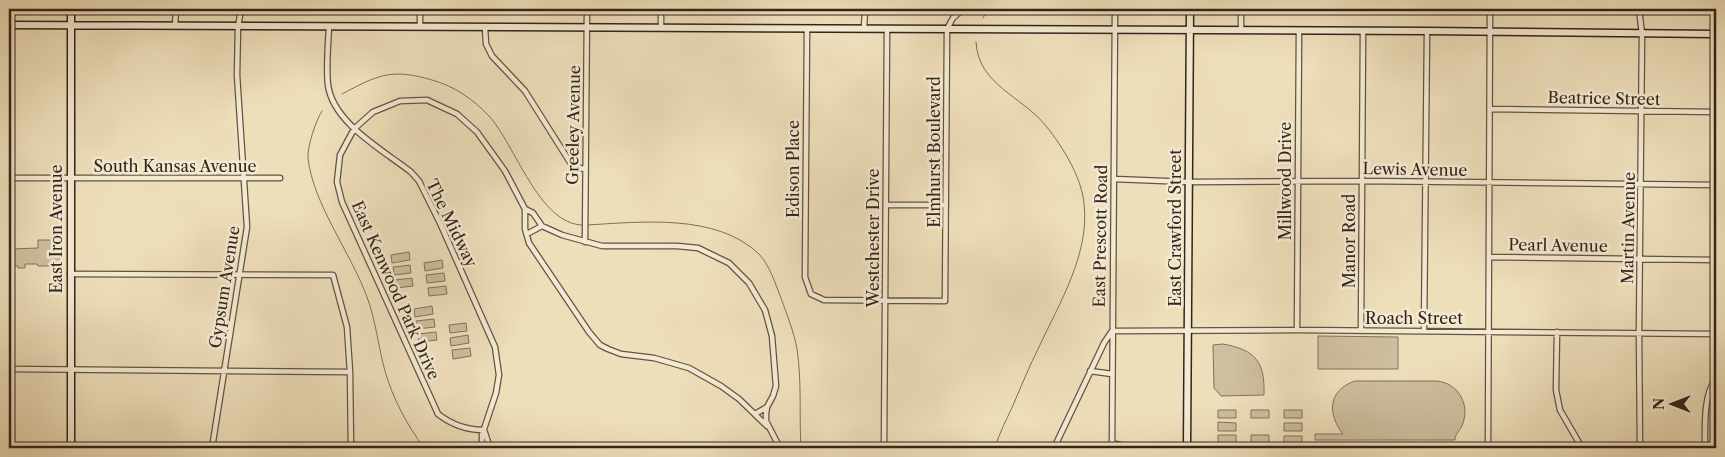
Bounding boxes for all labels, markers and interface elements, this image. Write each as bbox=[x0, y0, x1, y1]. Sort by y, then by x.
street label: Greeley Avenue bbox=[562, 65, 584, 185]
street label: Elmhurst Boulevard bbox=[924, 76, 944, 228]
street label: Beatrice Street bbox=[1547, 87, 1661, 109]
street label: Edison Place bbox=[783, 120, 803, 218]
street label: Millwood Drive bbox=[1275, 122, 1295, 240]
street label: East Crawford Street bbox=[1165, 149, 1185, 307]
street label: South Kansas Avenue bbox=[94, 156, 257, 176]
street label: Lewis Avenue bbox=[1362, 158, 1468, 180]
street label: East Iron Avenue bbox=[46, 164, 66, 294]
street label: East Prescott Road bbox=[1089, 164, 1111, 307]
street label: Westchester Drive bbox=[863, 169, 883, 308]
street label: Martin Avenue bbox=[1617, 172, 1639, 284]
street label: The Midway bbox=[422, 176, 482, 271]
street label: Manor Road bbox=[1339, 193, 1359, 288]
street label: East Kenwood Park Drive bbox=[347, 198, 445, 383]
street label: Gypsum Avenue bbox=[204, 224, 244, 350]
street label: Pearl Avenue bbox=[1508, 234, 1608, 256]
street label: Roach Street bbox=[1365, 308, 1463, 328]
north arrow bbox=[1648, 380, 1698, 430]
text: N bbox=[1650, 398, 1668, 410]

